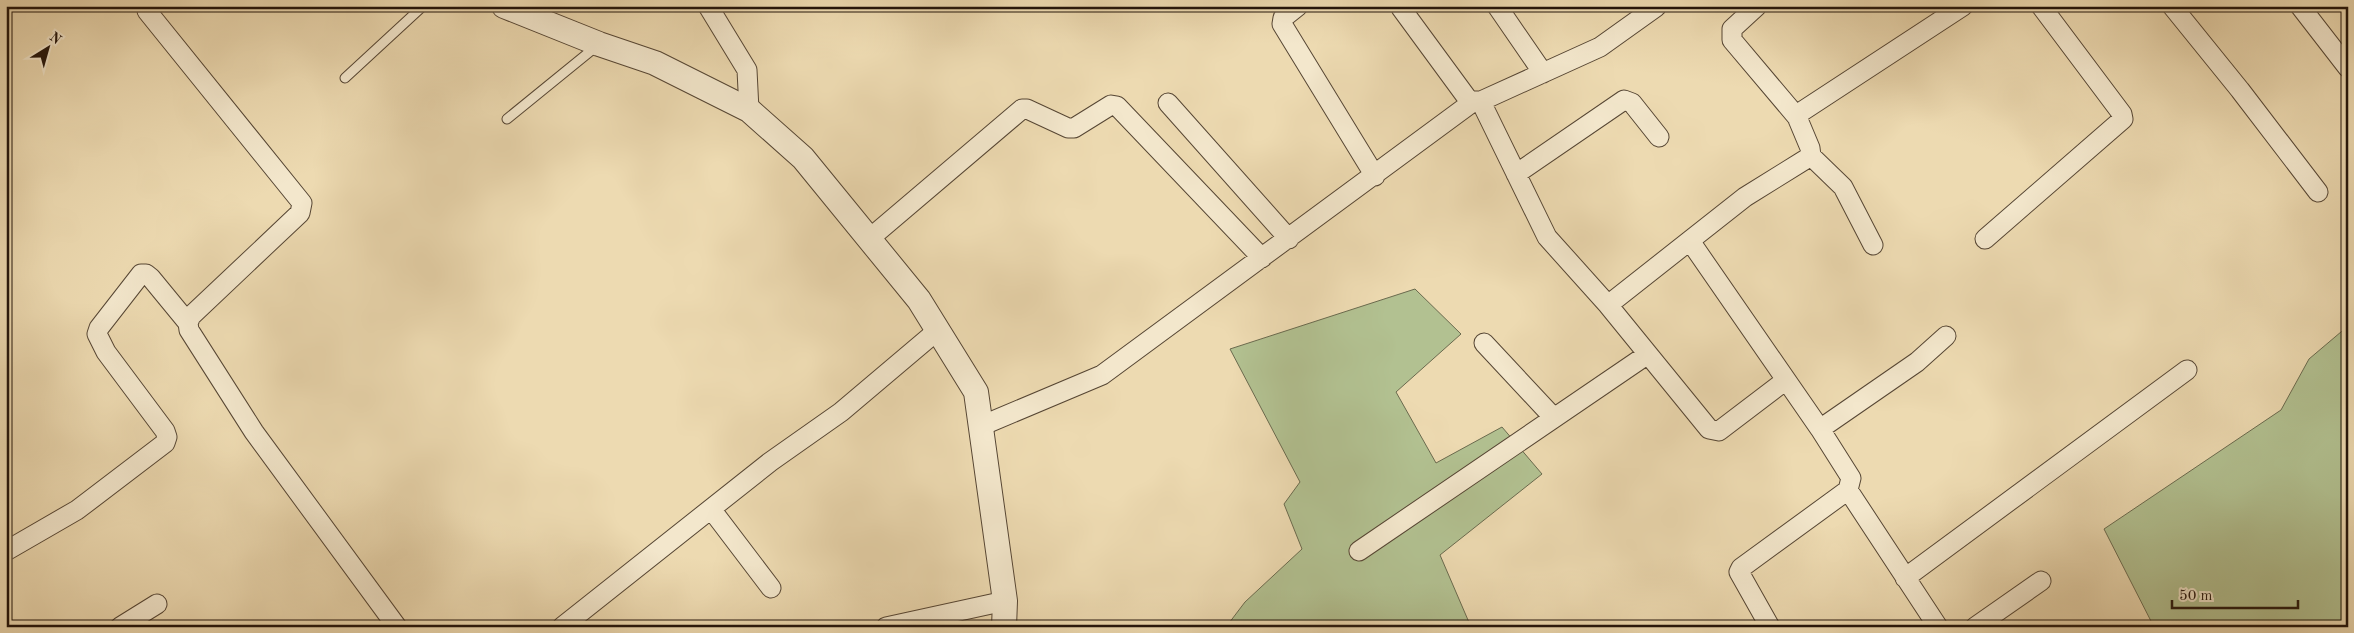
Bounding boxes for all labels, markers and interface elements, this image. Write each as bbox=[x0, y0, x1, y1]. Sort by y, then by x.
north arrow bbox=[22, 22, 72, 72]
text: N bbox=[47, 30, 64, 47]
scale bar bbox=[2172, 578, 2298, 610]
text: 50 m bbox=[2179, 589, 2213, 604]

